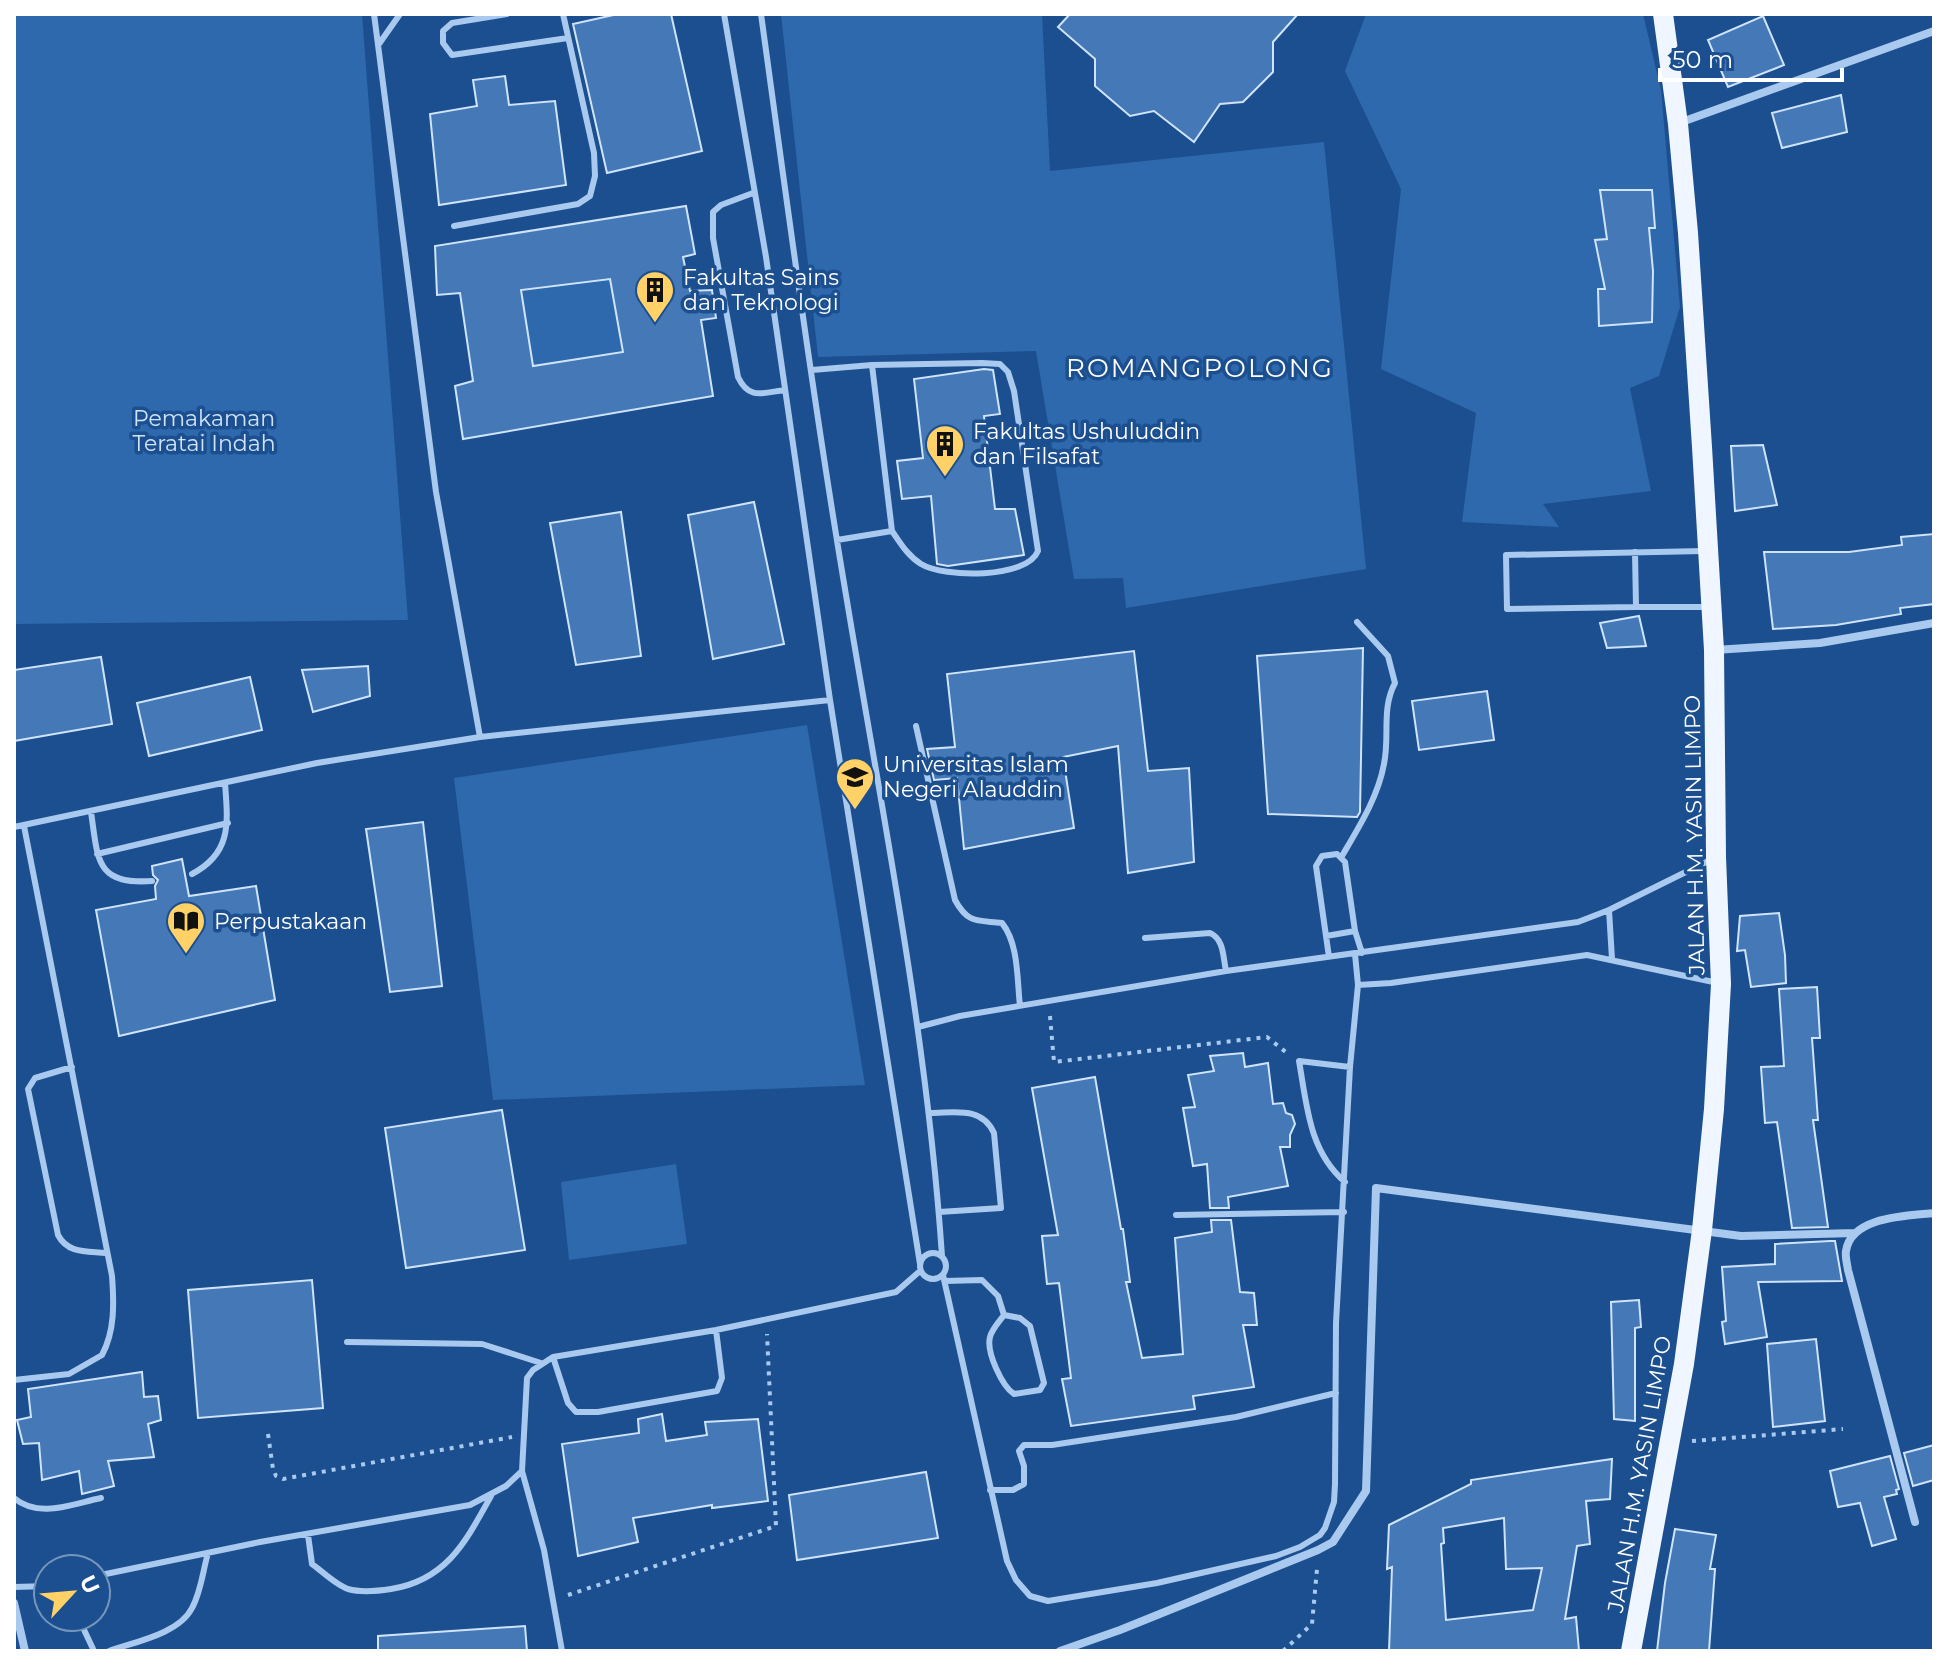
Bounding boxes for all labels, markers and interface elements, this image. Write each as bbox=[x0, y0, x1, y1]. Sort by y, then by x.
scale bar bbox=[1660, 32, 1842, 82]
text: 50 m bbox=[1672, 45, 1733, 74]
place label: Fakultas Sains dan Teknologi bbox=[683, 264, 839, 316]
building icon: Fakultas Sains dan Teknologi bbox=[634, 269, 676, 324]
district label: ROMANGPOLONG bbox=[1066, 352, 1334, 384]
park label: Pemakaman Teratai Indah bbox=[132, 405, 276, 457]
place label: Fakultas Ushuluddin dan Filsafat bbox=[973, 418, 1200, 470]
building icon: Fakultas Ushuluddin dan Filsafat bbox=[924, 423, 966, 478]
street label: JALAN H.M. YASIN LIMPO bbox=[1679, 695, 1710, 976]
place label: Universitas Islam Negeri Alauddin bbox=[883, 751, 1069, 803]
school or university icon: Universitas Islam Negeri Alauddin bbox=[834, 756, 876, 811]
library icon: Perpustakaan bbox=[165, 900, 207, 955]
place label: Perpustakaan bbox=[214, 908, 367, 935]
street label: JALAN H.M. YASIN LIMPO bbox=[1602, 1334, 1677, 1615]
north arrow bbox=[32, 1553, 112, 1633]
text: U bbox=[74, 1571, 105, 1598]

